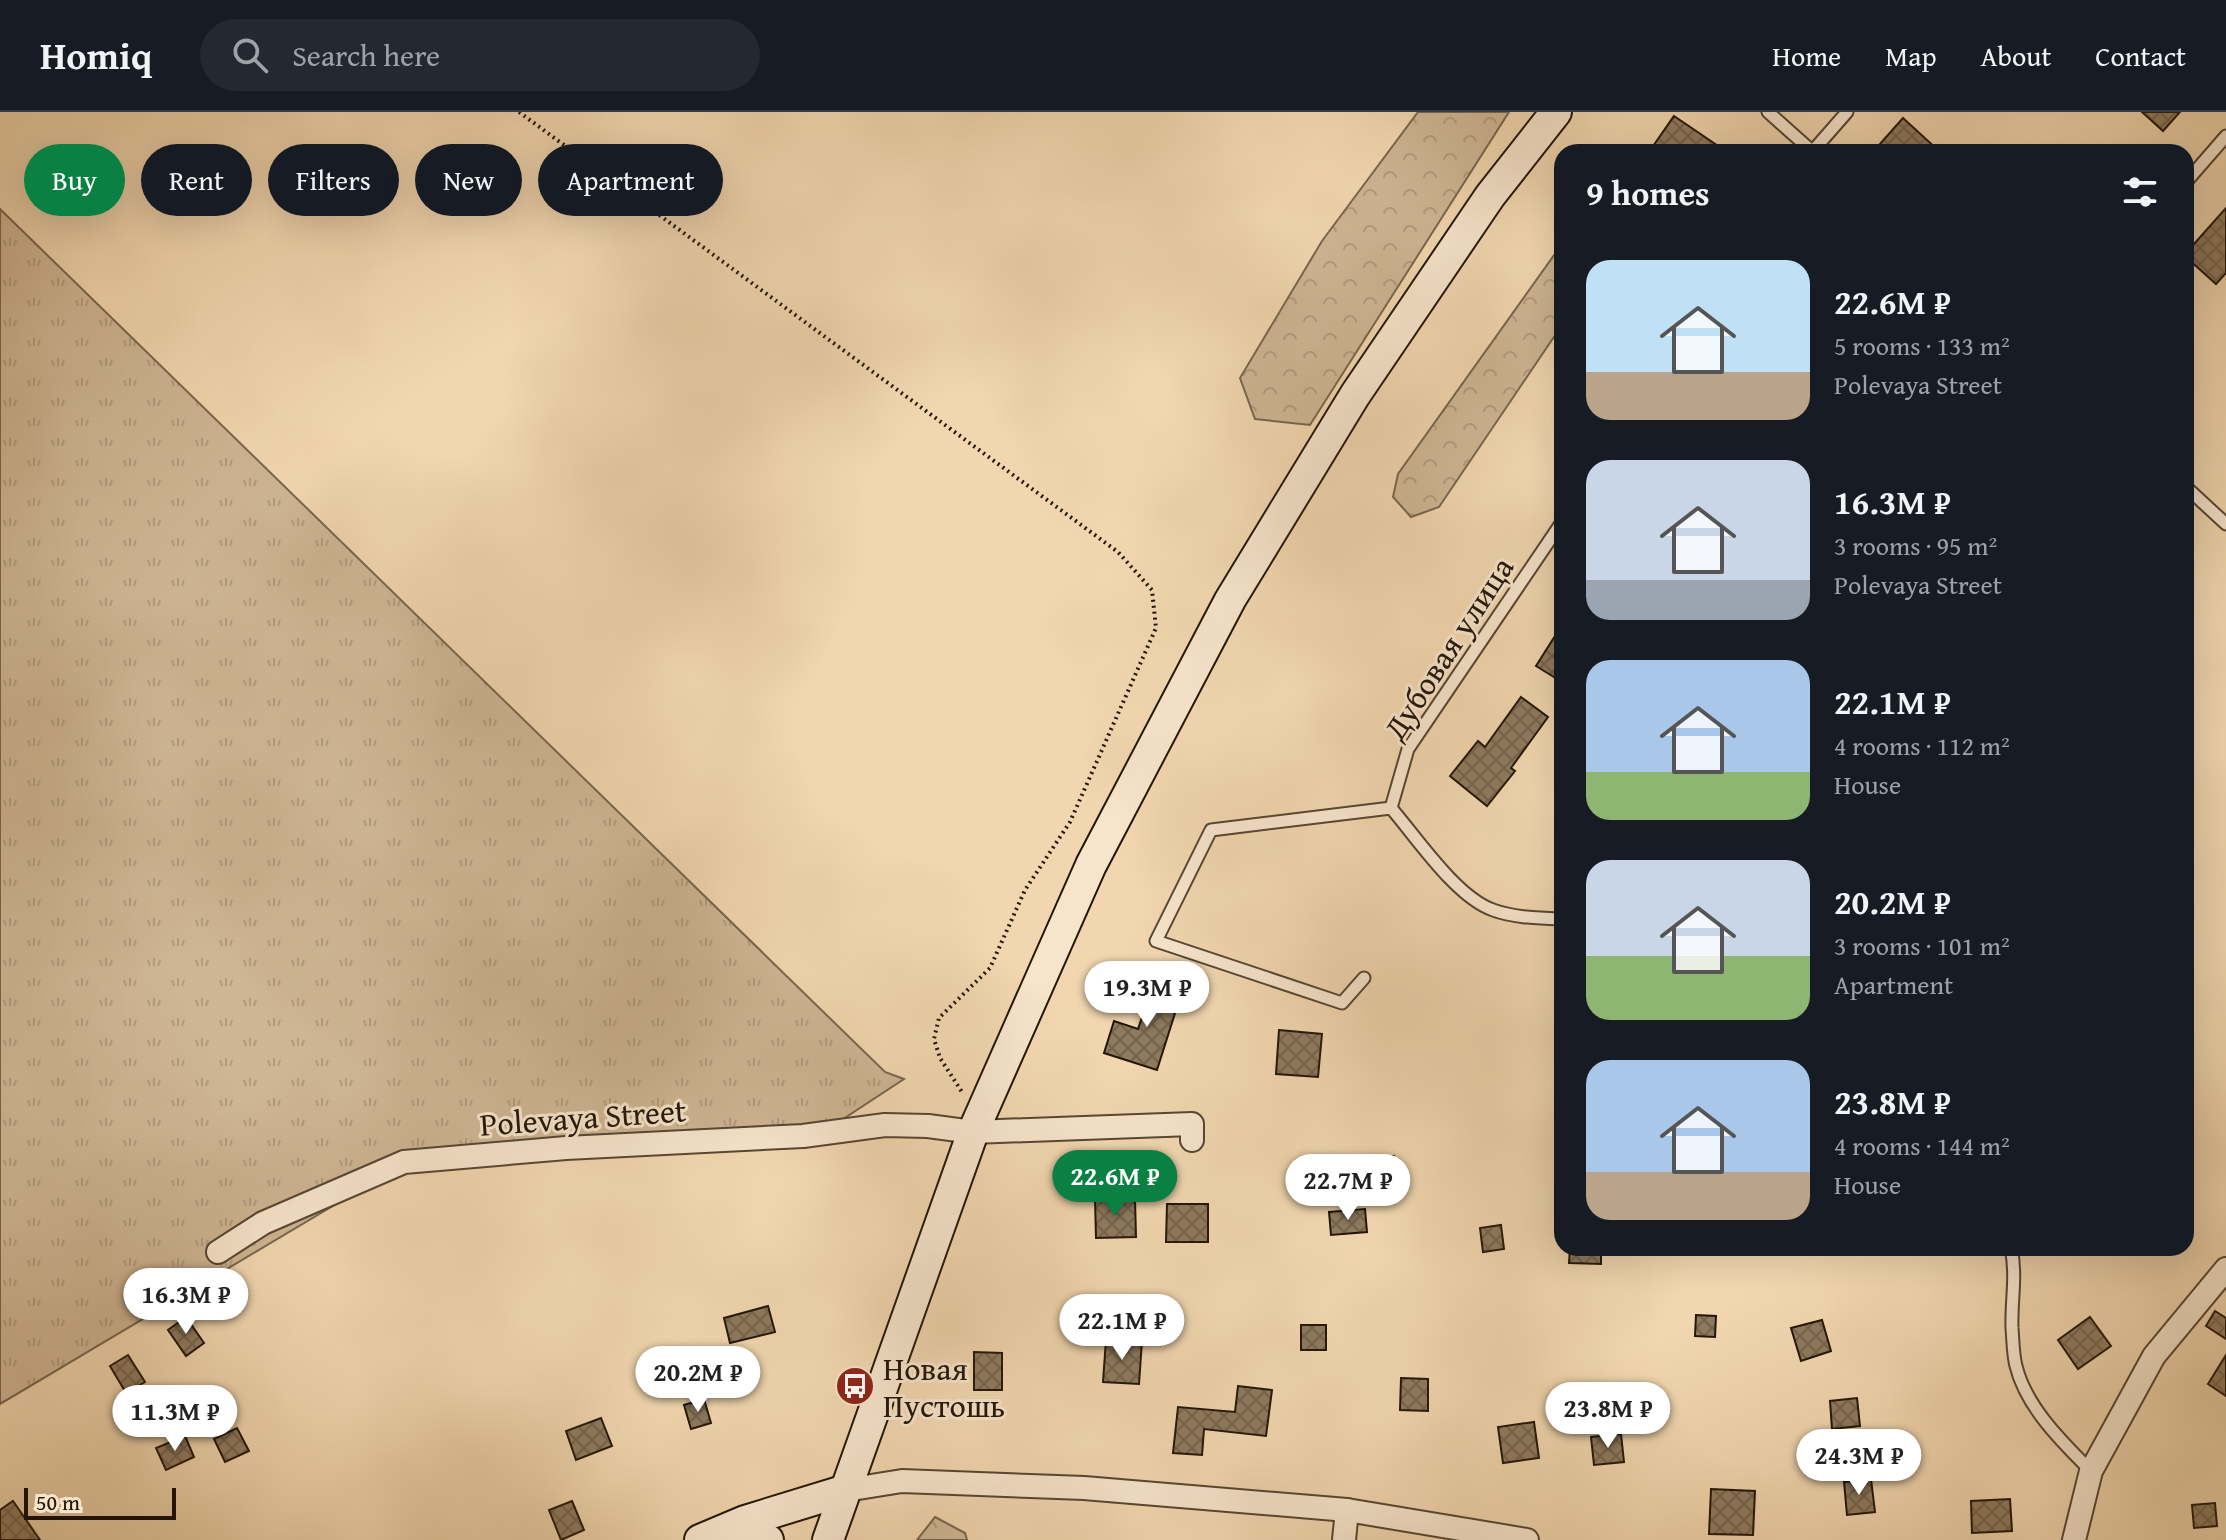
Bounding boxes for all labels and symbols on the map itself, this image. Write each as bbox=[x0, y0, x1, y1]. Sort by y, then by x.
street label: Дубовая улица bbox=[1371, 547, 1525, 750]
pin: 19.3M ₽ bbox=[1073, 961, 1221, 1029]
street label: Polevaya Street bbox=[478, 1086, 688, 1148]
pin: 22.6M ₽ bbox=[1041, 1150, 1189, 1218]
pin: 22.7M ₽ bbox=[1274, 1154, 1422, 1222]
pin: 16.3M ₽ bbox=[112, 1268, 260, 1336]
pin: 22.1M ₽ bbox=[1048, 1294, 1196, 1362]
place label: Новая Пустошь bbox=[883, 1345, 1005, 1429]
pin: 20.2M ₽ bbox=[624, 1346, 772, 1414]
bus stop icon: Новая Пустошь bbox=[834, 1365, 876, 1407]
pin: 23.8M ₽ bbox=[1534, 1382, 1682, 1450]
pin: 11.3M ₽ bbox=[101, 1385, 249, 1453]
pin: 24.3M ₽ bbox=[1785, 1429, 1933, 1497]
scale bar bbox=[24, 1484, 176, 1520]

